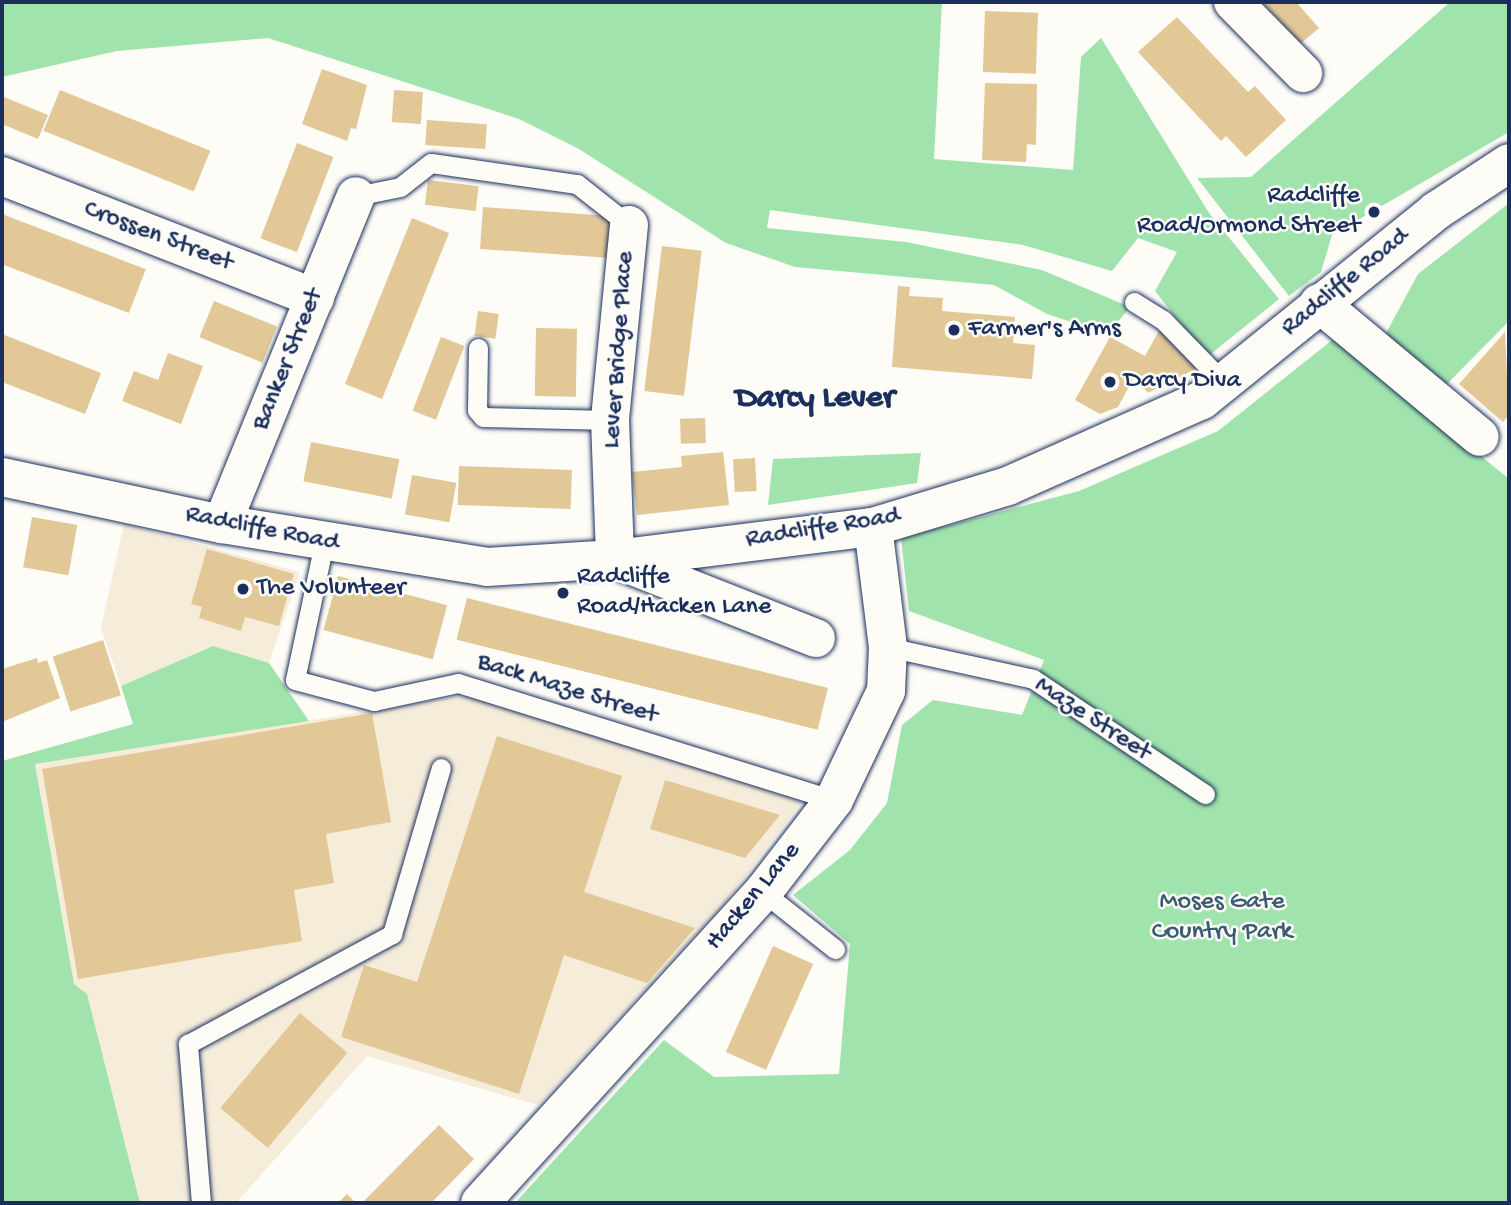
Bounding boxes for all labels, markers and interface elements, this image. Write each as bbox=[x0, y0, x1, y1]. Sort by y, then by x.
place label: Radcliffe Road/Ormond Street bbox=[1137, 181, 1360, 242]
street label: Crossen Street bbox=[79, 194, 237, 280]
marker: Radcliffe Road/Ormond Street bbox=[1366, 204, 1382, 220]
street label: Radcliffe Road bbox=[1276, 222, 1416, 344]
street label: Lever Bridge Place bbox=[598, 250, 642, 450]
street label: Banker Street bbox=[246, 285, 332, 435]
place label: Farmer's Arms bbox=[968, 314, 1121, 346]
marker: Farmer's Arms bbox=[946, 322, 962, 338]
place label: Darcy Diva bbox=[1124, 366, 1241, 398]
marker: Darcy Diva bbox=[1102, 374, 1118, 390]
district label: Darcy Lever bbox=[735, 380, 895, 420]
street label: Radcliffe Road bbox=[183, 500, 341, 560]
street label: Radcliffe Road bbox=[744, 501, 902, 557]
place label: Radcliffe Road/Hacken Lane bbox=[577, 562, 771, 624]
place label: The Volunteer bbox=[257, 573, 405, 605]
marker: The Volunteer bbox=[235, 581, 251, 597]
marker: Radcliffe Road/Hacken Lane bbox=[555, 585, 571, 601]
street label: Back Maze Street bbox=[473, 648, 661, 732]
street label: Maze Street bbox=[1028, 671, 1156, 769]
street label: Hacken Lane bbox=[700, 837, 808, 957]
park label: Moses Gate Country Park bbox=[1152, 887, 1292, 948]

